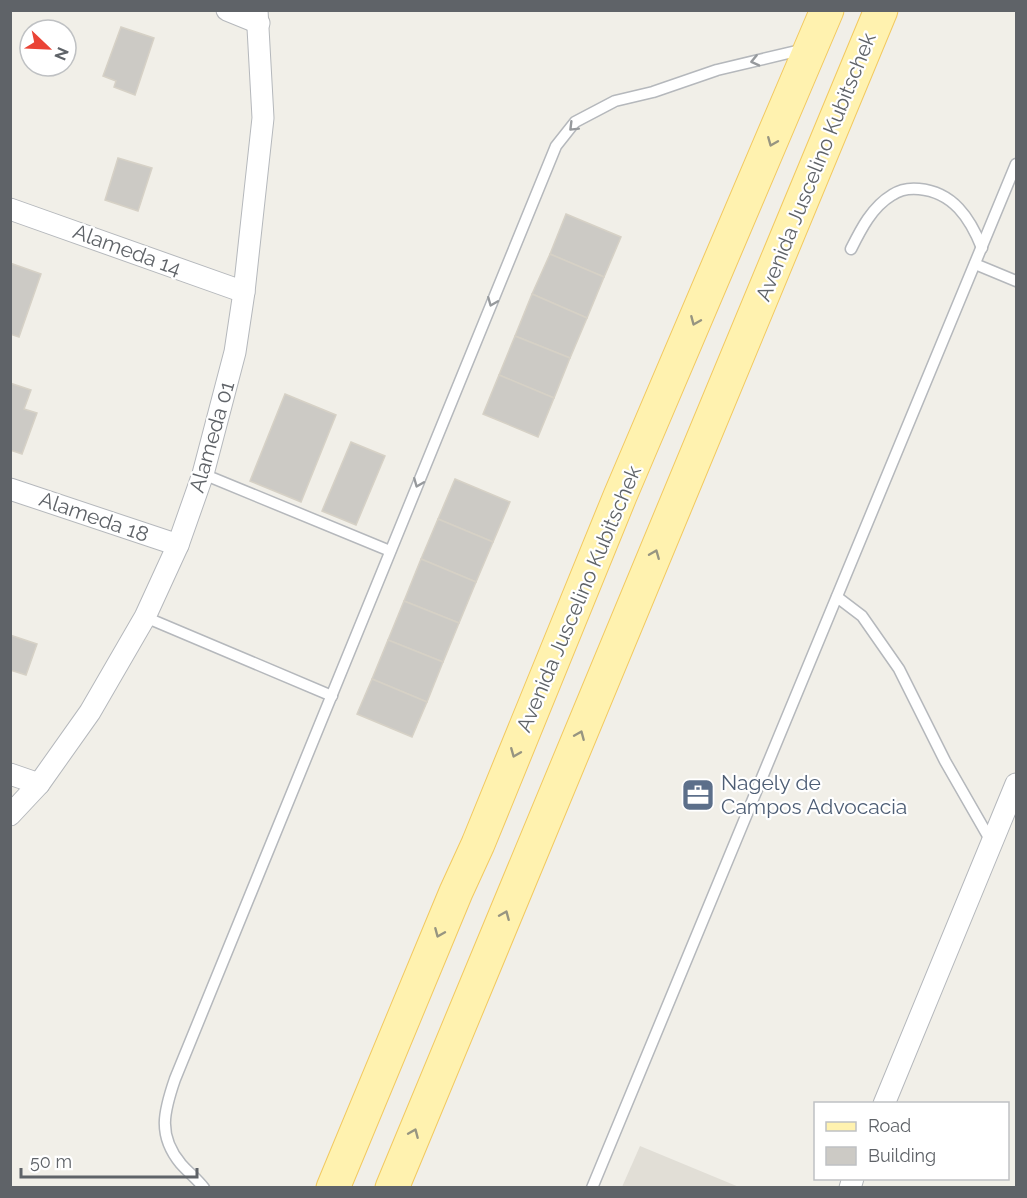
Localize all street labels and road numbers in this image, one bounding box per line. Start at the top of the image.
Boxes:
street label: Avenida Juscelino Kubitschek [750,29,881,305]
street label: Alameda 14 [70,218,185,281]
street label: Alameda 01 [184,378,239,495]
street label: Avenida Juscelino Kubitschek [511,462,646,736]
street label: Alameda 18 [36,486,152,547]

